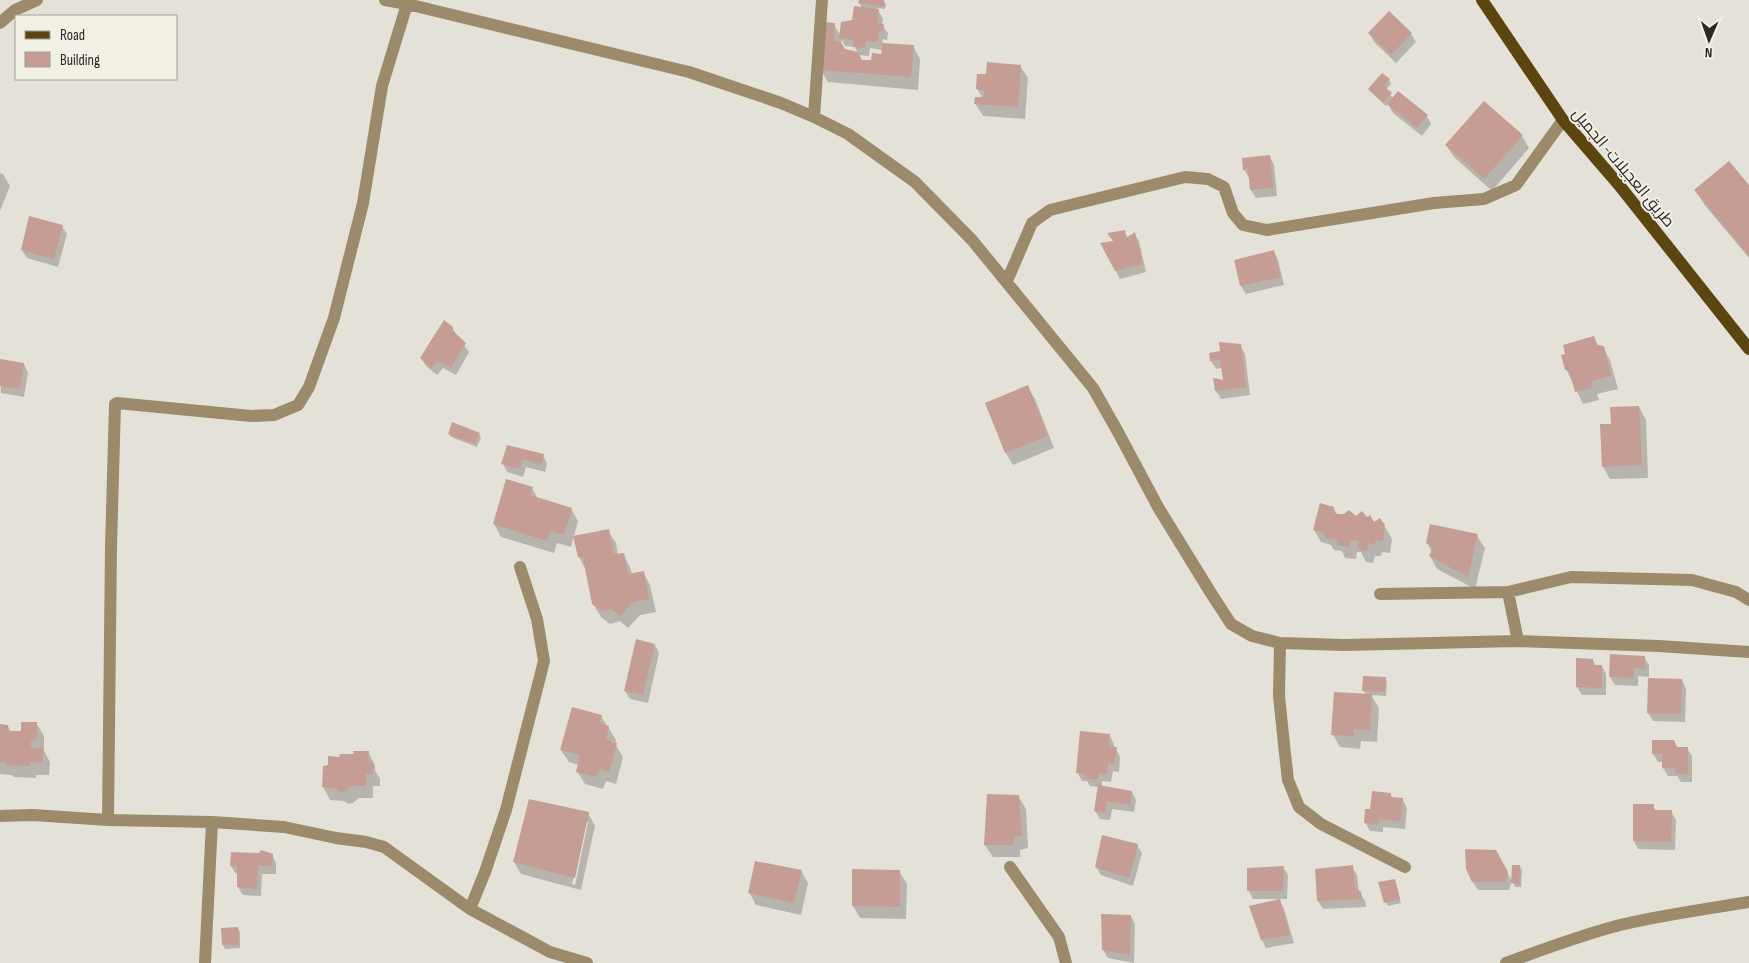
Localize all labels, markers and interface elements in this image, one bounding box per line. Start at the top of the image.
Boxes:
legend [15,15,178,80]
north arrow [1684,15,1734,65]
text: Road [60,26,85,45]
text: N [1705,44,1713,61]
text: Building [60,51,100,70]
street label: طريق العجيلات- الجميل [1568,105,1678,231]

